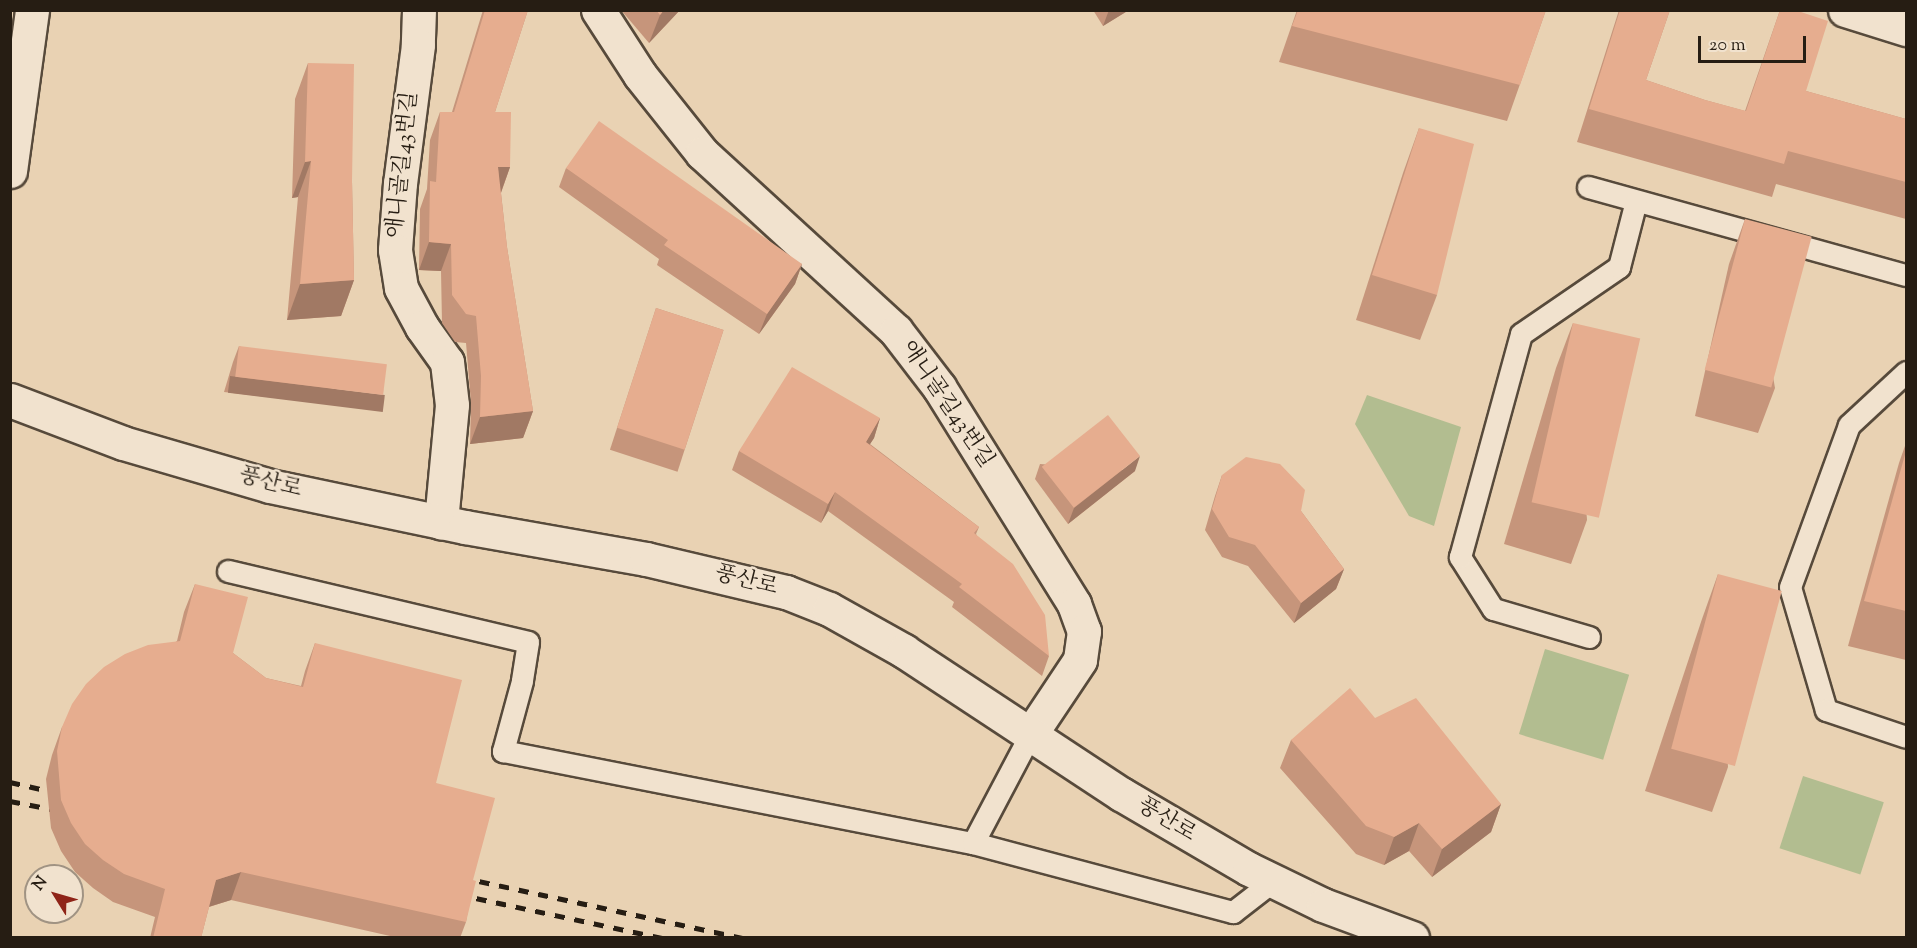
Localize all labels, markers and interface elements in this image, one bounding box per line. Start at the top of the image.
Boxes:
scale bar [1701,24,1809,62]
text: 20 m [1709,33,1746,59]
street label: 애니골길43번길 [383,90,425,240]
street label: 애니골길43번길 [894,336,998,474]
street label: 풍산로 [236,463,304,505]
street label: 풍산로 [712,561,780,603]
street label: 풍산로 [1132,793,1200,849]
north arrow [24,864,84,924]
text: N [28,872,54,896]

